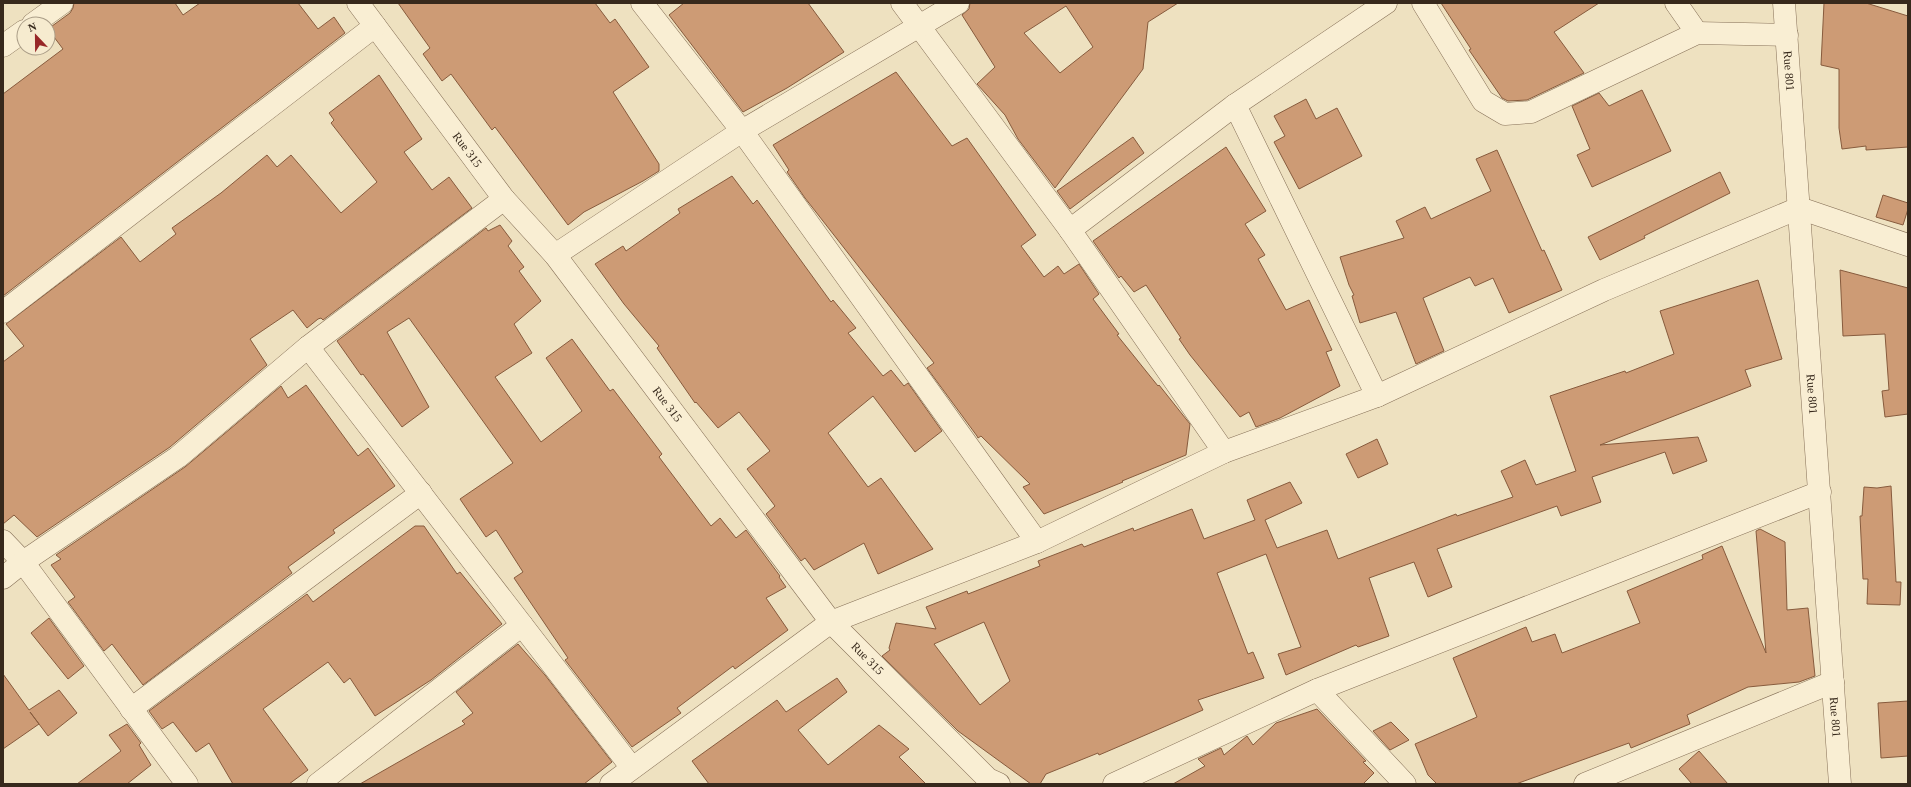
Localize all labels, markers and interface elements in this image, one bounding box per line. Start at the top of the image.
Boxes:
north arrow [16,16,56,56]
text: N [26,20,38,34]
street label: Rue 801 [1780,50,1797,91]
street label: Rue 315 [450,129,485,170]
street label: Rue 801 [1804,373,1820,415]
street label: Rue 315 [650,384,685,425]
street label: Rue 315 [848,639,887,678]
street label: Rue 801 [1827,697,1844,738]

